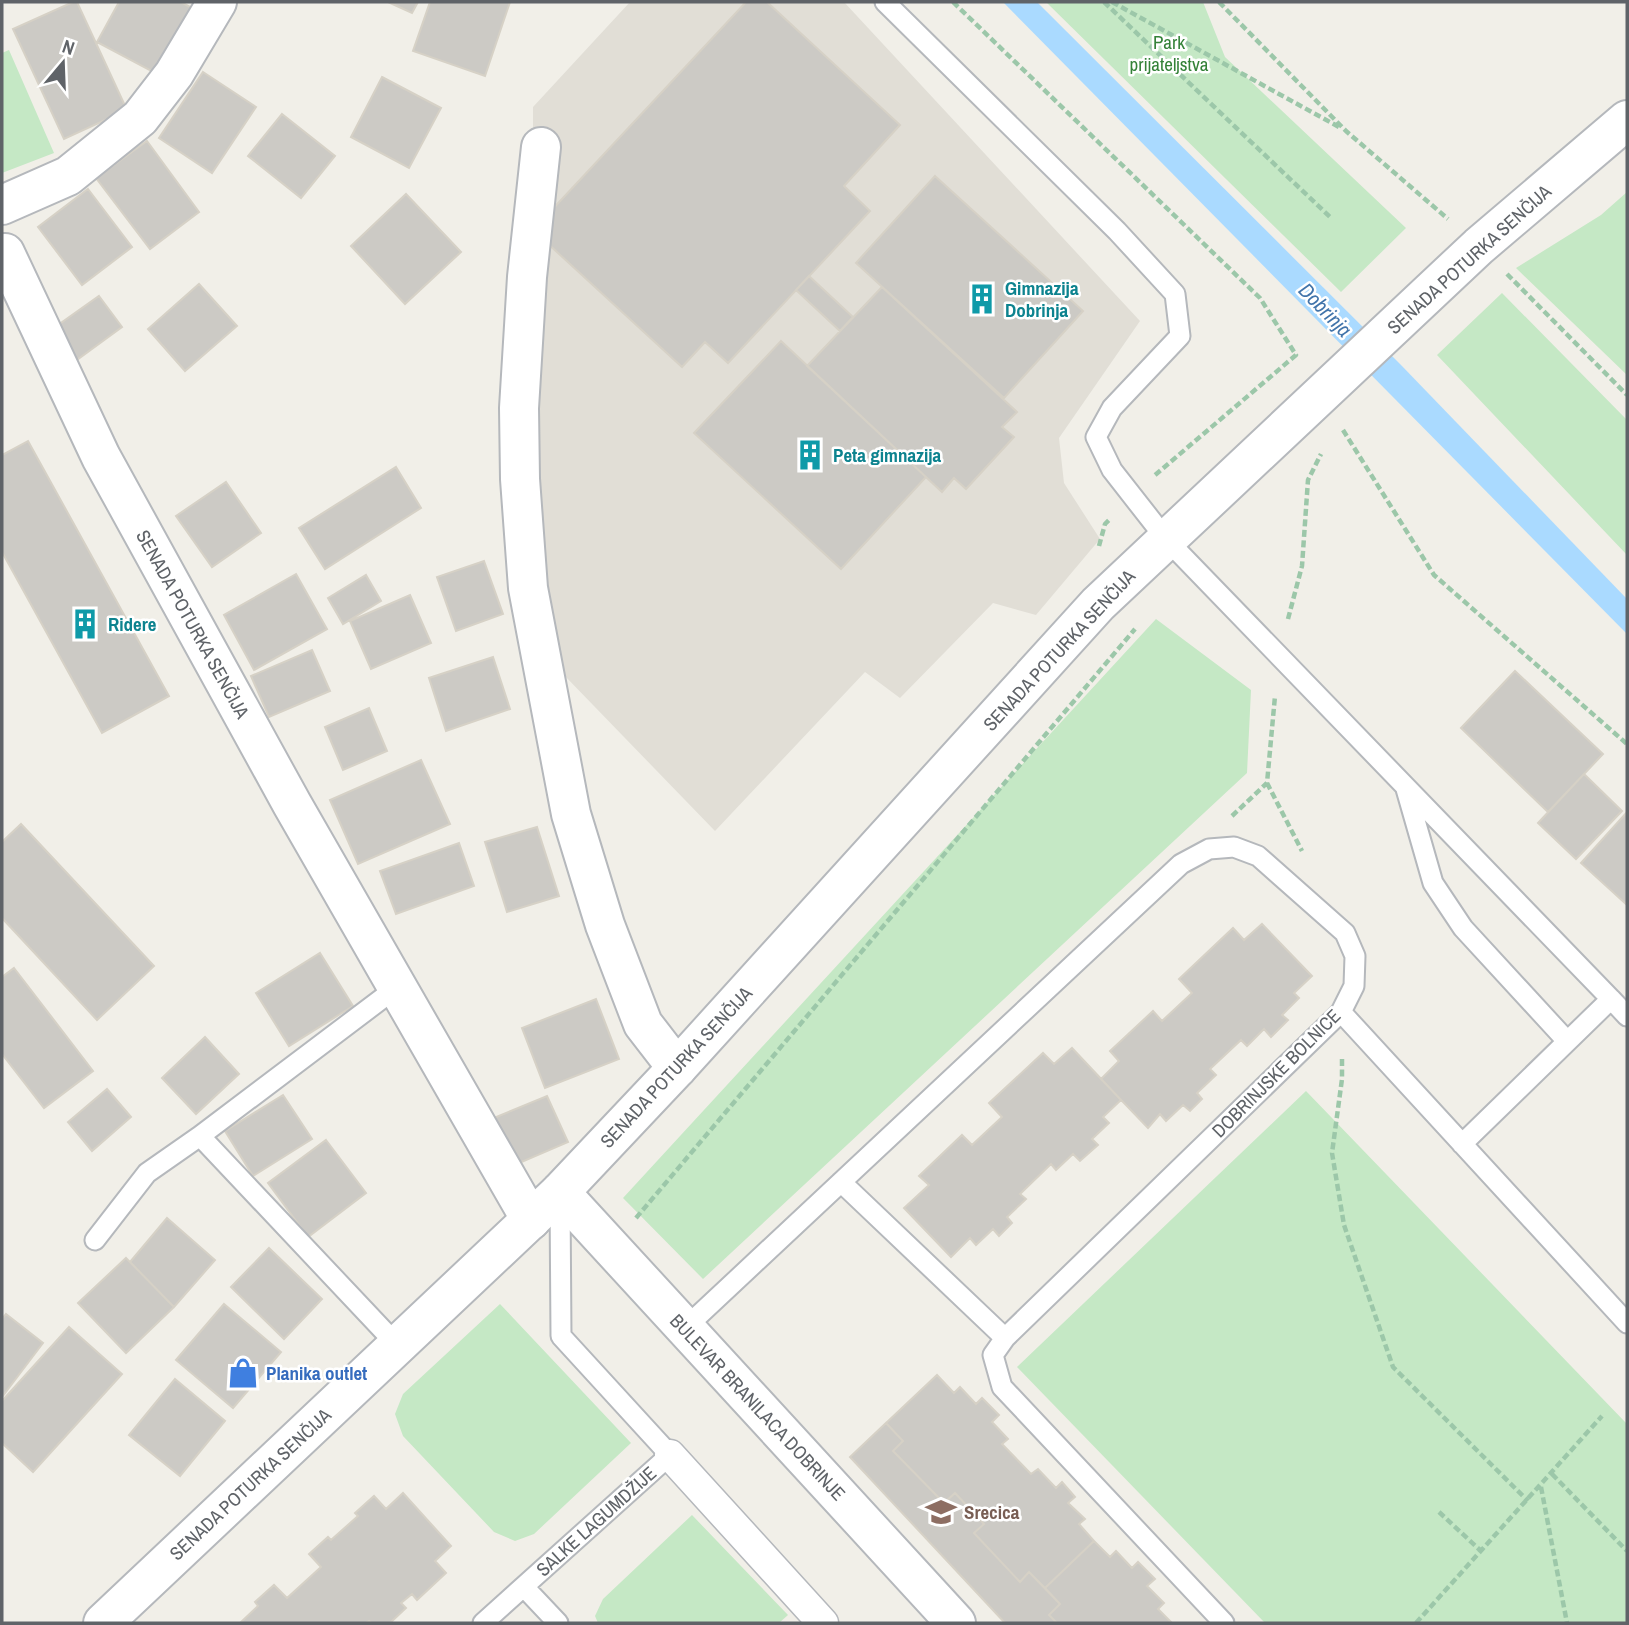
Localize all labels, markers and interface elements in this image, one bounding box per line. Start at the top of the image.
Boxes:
north arrow [28,28,98,98]
park label: Park prijateljstva [1130,29,1209,77]
text: N [59,33,78,61]
street label: SENADA POTURKA SENČIJA [1381,178,1557,340]
place label: Gimnazija Dobrinja [1005,275,1079,323]
water label: Dobrinja [1292,276,1358,343]
building icon: Gimnazija Dobrinja [965,282,999,316]
building icon: Peta gimnazija [793,438,827,472]
place label: Peta gimnazija [833,442,942,468]
street label: SENADA POTURKA SENČIJA [130,525,256,724]
street label: SENADA POTURKA SENČIJA [977,563,1141,736]
building icon: Ridere [68,607,102,641]
place label: Ridere [108,611,157,637]
street label: SENADA POTURKA SENČIJA [594,980,758,1153]
street label: DOBRINJSKE BOLNICE [1206,1003,1346,1143]
street label: BULEVAR BRANILACA DOBRINJE [664,1308,852,1506]
shop icon: Planika outlet [226,1356,260,1390]
place label: Planika outlet [266,1360,367,1386]
street label: SENADA POTURKA SENČIJA [164,1402,337,1566]
street label: SALKE LAGUMDŽIJE [530,1460,662,1582]
school or university icon: Srecica [924,1495,958,1529]
place label: Srecica [964,1499,1020,1525]

